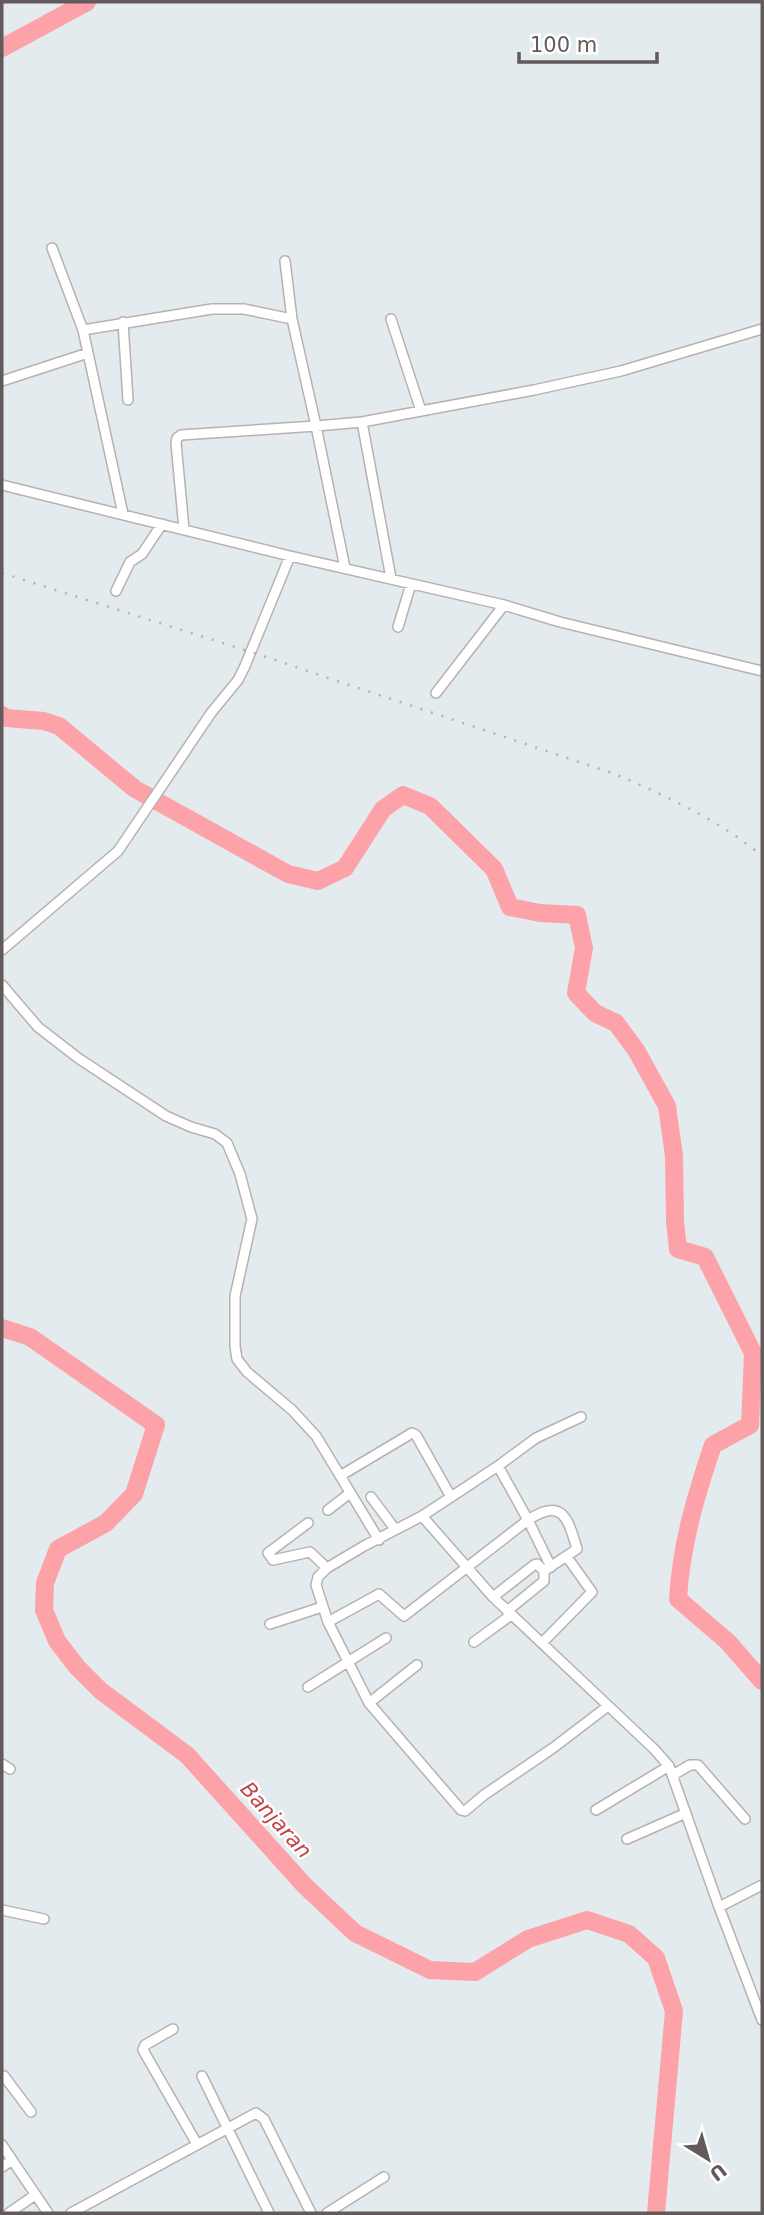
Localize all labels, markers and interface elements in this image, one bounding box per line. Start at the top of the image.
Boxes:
scale bar [519,21,657,65]
text: 100 m [530,33,597,57]
water label: Banjaran [236,1777,316,1863]
north arrow [673,2124,743,2194]
text: U [705,2159,731,2186]

